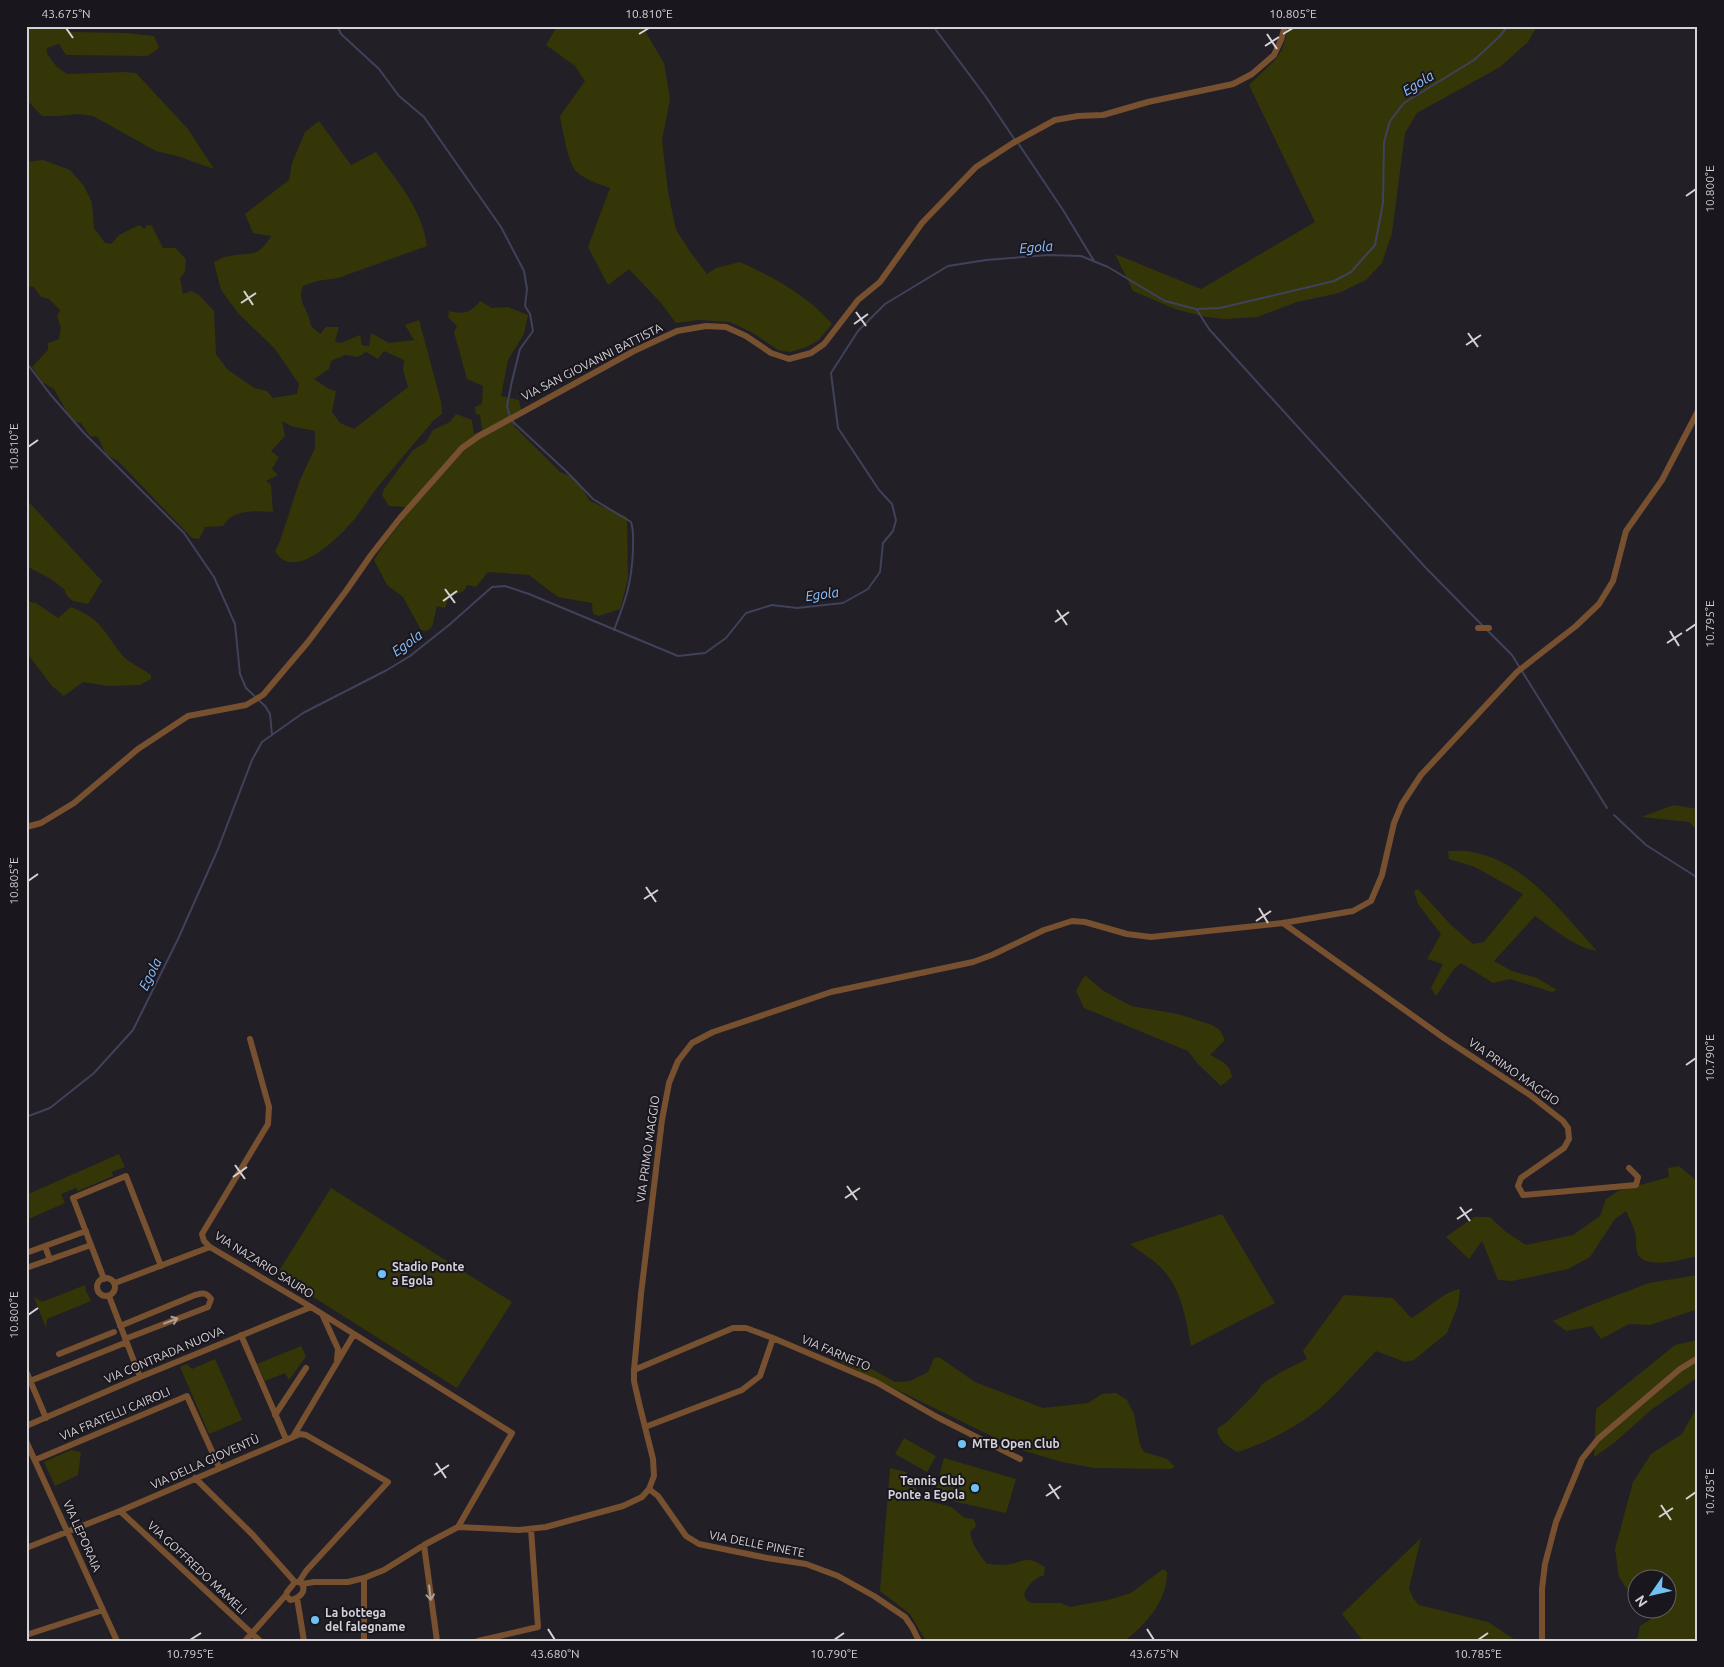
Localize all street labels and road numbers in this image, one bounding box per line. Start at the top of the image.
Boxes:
street label: VIA SAN GIOVANNI BATTISTA [519,320,664,403]
street label: VIA PRIMO MAGGIO [1466,1035,1562,1108]
street label: VIA PRIMO MAGGIO [634,1095,661,1203]
street label: VIA NAZARIO SAURO [212,1229,316,1300]
street label: VIA CONTRADA NUOVA [102,1323,226,1386]
street label: VIA FARNETO [800,1332,873,1373]
street label: VIA FRATELLI CAIROLI [58,1384,172,1443]
street label: VIA DELLA GIOVENTÙ [148,1432,261,1491]
street label: VIA LEPORAIA [61,1498,104,1574]
street label: VIA GOFFREDO MAMELI [145,1518,249,1617]
street label: VIA DELLE PINETE [708,1528,806,1559]

